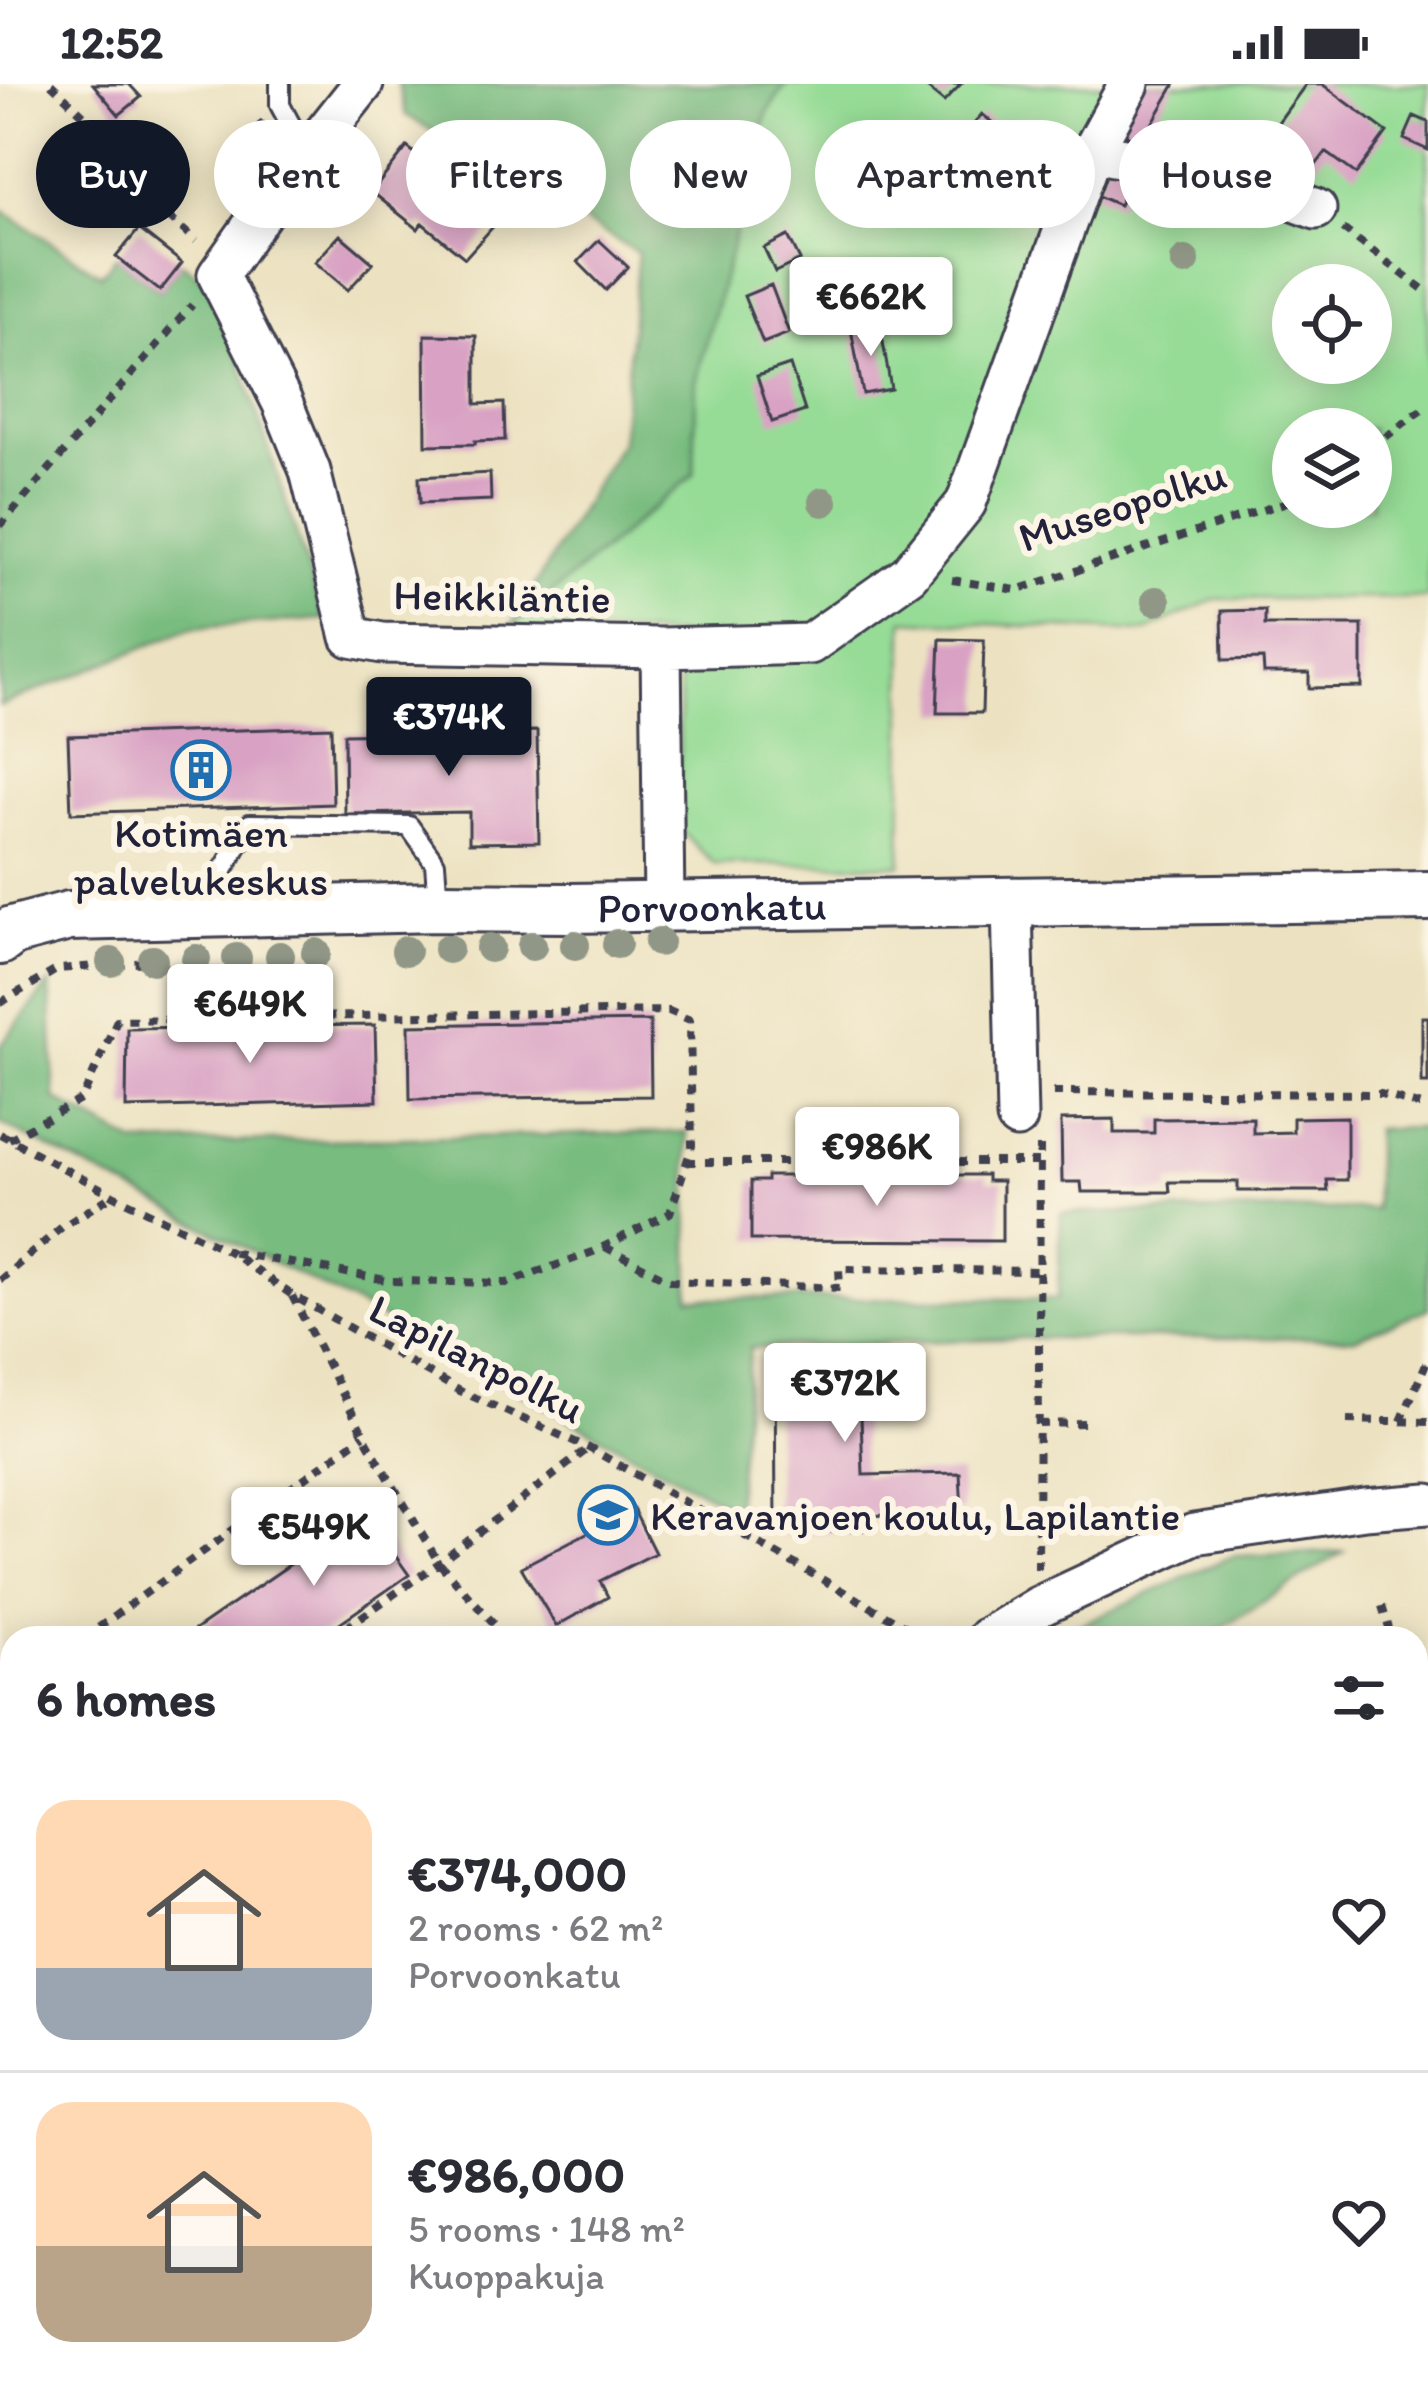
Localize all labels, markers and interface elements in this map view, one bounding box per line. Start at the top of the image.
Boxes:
text: 12:52 [60,15,163,69]
chip: Buy [36,120,190,228]
chip: Rent [214,120,382,228]
chip: Filters [406,120,606,228]
chip: New [630,120,791,228]
chip: Apartment [815,120,1095,228]
chip: House [1119,120,1315,228]
pin: €662K [787,257,955,359]
map controls [1272,264,1392,528]
button: locate [1272,264,1392,384]
text: €662K [817,272,925,319]
button: layers [1272,408,1392,528]
street label: Museopolku [1012,448,1232,563]
street label: Heikkiläntie [393,569,611,624]
pin: €374K [365,677,533,779]
text: €374K [393,692,505,739]
building icon: Kotimäen palvelukeskus [170,739,232,801]
place label: Kotimäen palvelukeskus [74,807,328,906]
street label: Porvoonkatu [597,879,827,934]
pin: €649K [166,964,334,1066]
text: €649K [194,979,306,1026]
pin: €986K [793,1107,961,1209]
text: €986K [822,1122,932,1169]
street label: Lapilanpolku [361,1283,593,1434]
pin: €372K [761,1343,929,1445]
text: €372K [791,1358,899,1405]
school or university icon: Keravanjoen koulu, Lapilantie [577,1484,639,1546]
pin: €549K [230,1487,398,1589]
place label: Keravanjoen koulu, Lapilantie [650,1490,1180,1541]
text: €549K [258,1502,370,1549]
icon: filters [1326,1665,1392,1731]
text: 6 homes [36,1668,216,1729]
text: €374,000 [408,1843,627,1904]
icon: home [132,1848,276,1992]
icon: heart [1326,1887,1392,1953]
text: 2 rooms · 62 m² [408,1904,663,1951]
text: Porvoonkatu [408,1951,621,1998]
text: €986,000 [408,2144,625,2205]
icon: home [132,2150,276,2294]
icon: heart [1326,2189,1392,2255]
text: 5 rooms · 148 m² [408,2205,685,2252]
text: Kuoppakuja [408,2252,604,2299]

